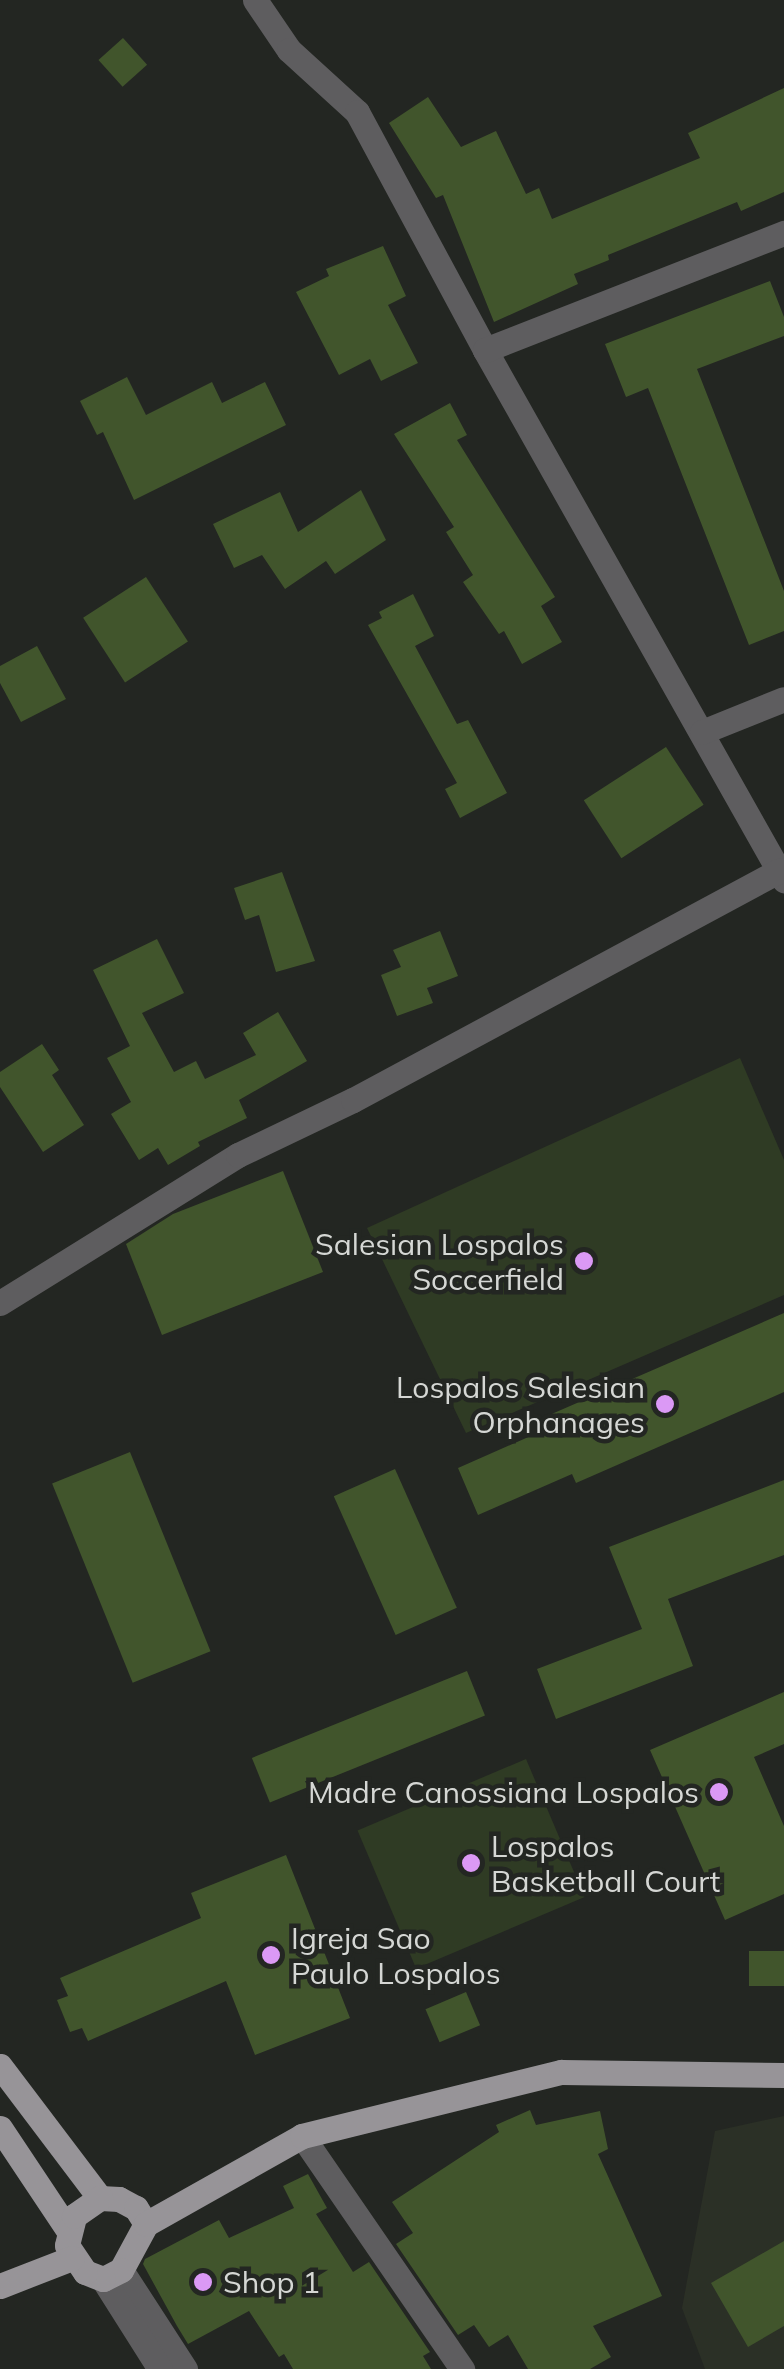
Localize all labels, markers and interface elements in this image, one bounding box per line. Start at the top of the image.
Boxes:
place label: Salesian Lospalos Soccerfield [315,1226,564,1296]
marker: Salesian Lospalos Soccerfield [573,1250,595,1272]
place label: Lospalos Salesian Orphanages [396,1369,645,1440]
marker: Lospalos Salesian Orphanages [654,1393,676,1415]
place label: Madre Canossiana Lospalos [308,1774,699,1810]
marker: Madre Canossiana Lospalos [708,1781,730,1803]
place label: Lospalos Basketball Court [491,1828,720,1898]
marker: Lospalos Basketball Court [460,1852,482,1874]
place label: Igreja Sao Paulo Lospalos [291,1920,501,1990]
marker: Igreja Sao Paulo Lospalos [260,1944,282,1966]
place label: Shop 1 [223,2264,320,2300]
marker: Shop 1 [192,2271,214,2293]

